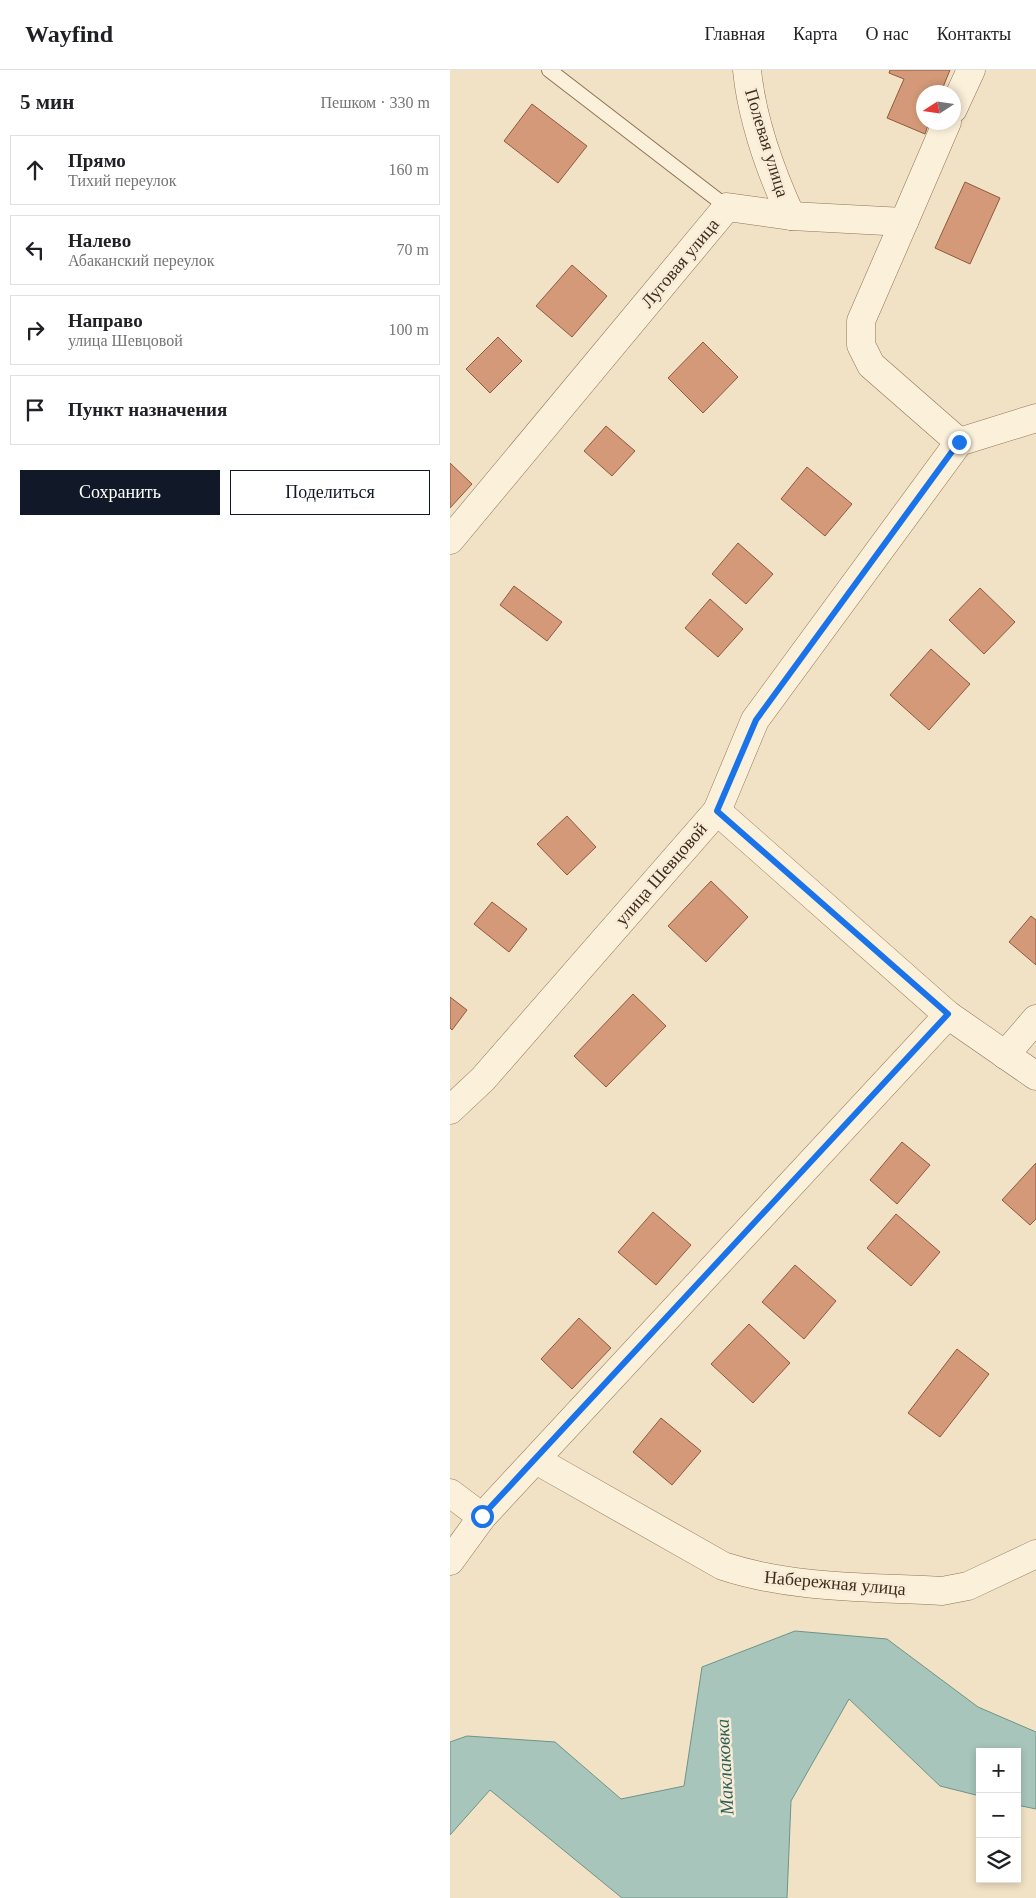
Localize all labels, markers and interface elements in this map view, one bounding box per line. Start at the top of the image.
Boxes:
text: Wayfind [25,21,113,47]
text: Главная [705,24,765,44]
text: Карта [793,24,838,44]
text: О нас [866,24,909,44]
text: Контакты [937,24,1011,44]
north arrow [916,85,961,130]
street label: Полевая улица [741,86,793,200]
text: 5 мин [20,90,74,114]
text: Пешком · 330 m [320,94,430,111]
text: Прямо [68,150,126,171]
icon: ahead [21,156,49,184]
text: 160 m [389,161,429,178]
text: Тихий переулок [68,172,176,189]
street label: Луговая улица [637,214,723,312]
text: Налево [68,230,131,251]
icon: left [21,236,49,264]
text: 70 m [397,241,429,258]
text: Абаканский переулок [68,252,215,269]
text: Направо [68,310,143,331]
icon: right [21,316,49,344]
text: 100 m [389,321,429,338]
text: улица Шевцовой [68,332,183,349]
icon: arrive [21,396,49,424]
text: Пункт назначения [68,399,227,420]
route end [948,431,971,454]
button: Сохранить [20,470,220,515]
button: Поделиться [230,470,430,515]
street label: улица Шевцовой [611,818,711,929]
route start [471,1505,494,1528]
street label: Набережная улица [763,1567,907,1599]
water label: Маклаковка [711,1718,738,1817]
map controls [976,1748,1021,1883]
button: + [976,1748,1021,1793]
button: − [976,1793,1021,1838]
button: layers [976,1838,1021,1883]

